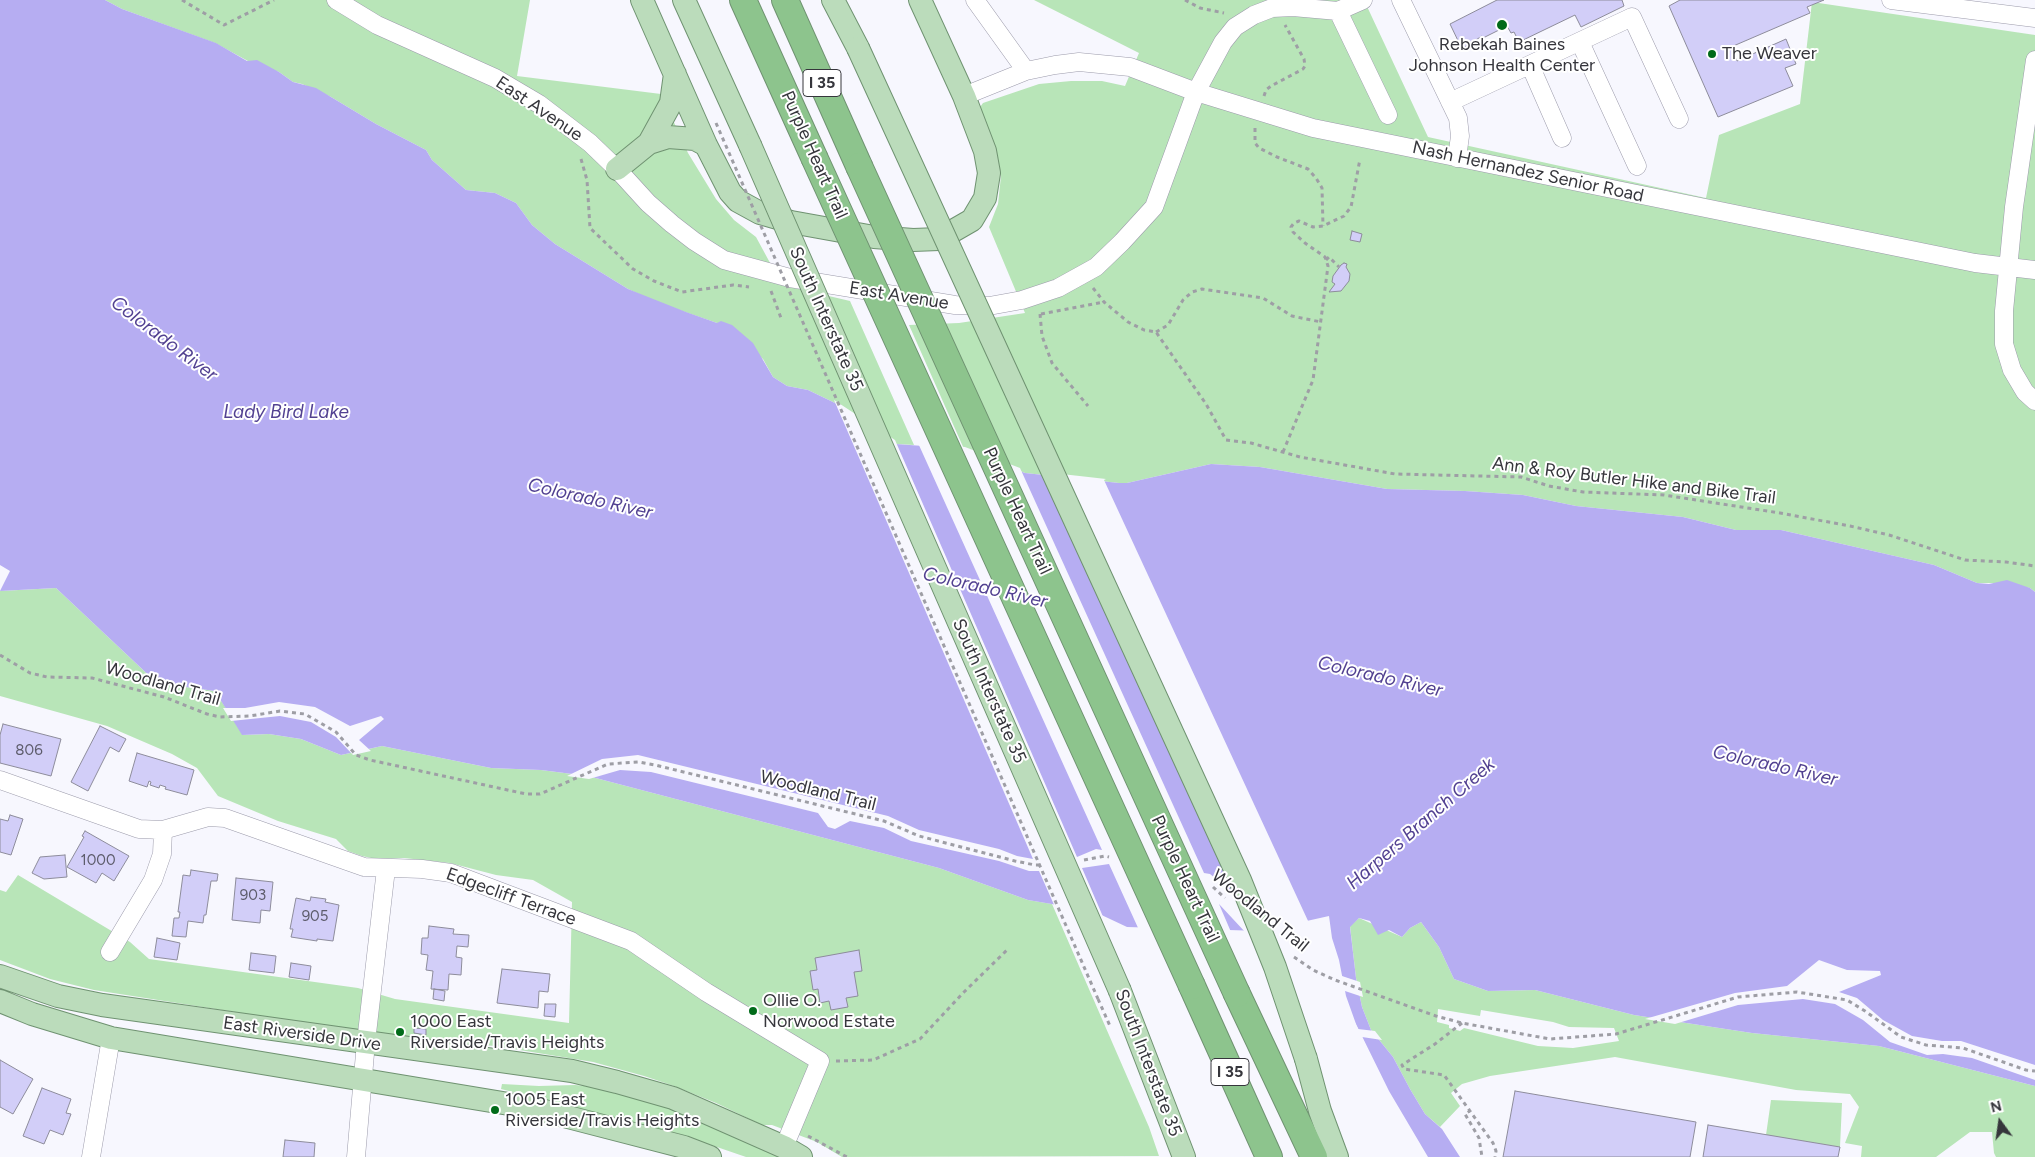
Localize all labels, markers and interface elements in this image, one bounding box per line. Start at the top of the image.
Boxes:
marker: Rebekah Baines Johnson Health Center [1495,18,1509,32]
place label: Rebekah Baines Johnson Health Center [1409,34,1595,76]
place label: The Weaver [1722,43,1817,65]
marker: The Weaver [1706,48,1718,60]
road number: I 35 [803,70,841,96]
street label: East Avenue [491,72,587,146]
street label: Purple Heart Trail [776,88,852,222]
street label: Nash Hernandez Senior Road [1410,137,1646,207]
street label: South Interstate 35 [784,243,868,395]
street label: East Avenue [848,277,950,315]
water label: Colorado River [106,292,222,386]
water label: Lady Bird Lake [223,401,349,423]
street label: Purple Heart Trail [978,444,1056,578]
street label: Ann & Roy Butler Hike and Bike Trail [1491,453,1777,509]
water label: Colorado River [525,474,655,524]
water label: Colorado River [920,563,1050,613]
street label: South Interstate 35 [947,615,1031,767]
water label: Colorado River [1315,652,1445,702]
street label: Woodland Trail [103,657,223,711]
water label: Colorado River [1710,741,1840,791]
house number: 806 [15,742,43,760]
water label: Harpers Branch Creek [1342,753,1500,895]
street label: Woodland Trail [758,766,878,816]
street label: Purple Heart Trail [1146,812,1224,946]
house number: 1000 [80,852,116,870]
street label: Edgecliff Terrace [443,863,579,931]
street label: Woodland Trail [1207,865,1313,957]
house number: 903 [240,887,266,905]
house number: 905 [302,908,328,926]
street label: South Interstate 35 [1110,986,1186,1140]
place label: Ollie O. Norwood Estate [763,990,895,1032]
marker: Ollie O. Norwood Estate [747,1005,759,1017]
place label: 1000 East Riverside/Travis Heights [410,1011,604,1054]
street label: East Riverside Drive [222,1012,382,1056]
marker: 1000 East Riverside/Travis Heights [394,1026,406,1038]
road number: I 35 [1211,1058,1249,1086]
place label: 1005 East Riverside/Travis Heights [505,1089,699,1132]
north arrow [1975,1097,2025,1147]
text: N [1989,1097,2004,1117]
marker: 1005 East Riverside/Travis Heights [489,1104,501,1116]

